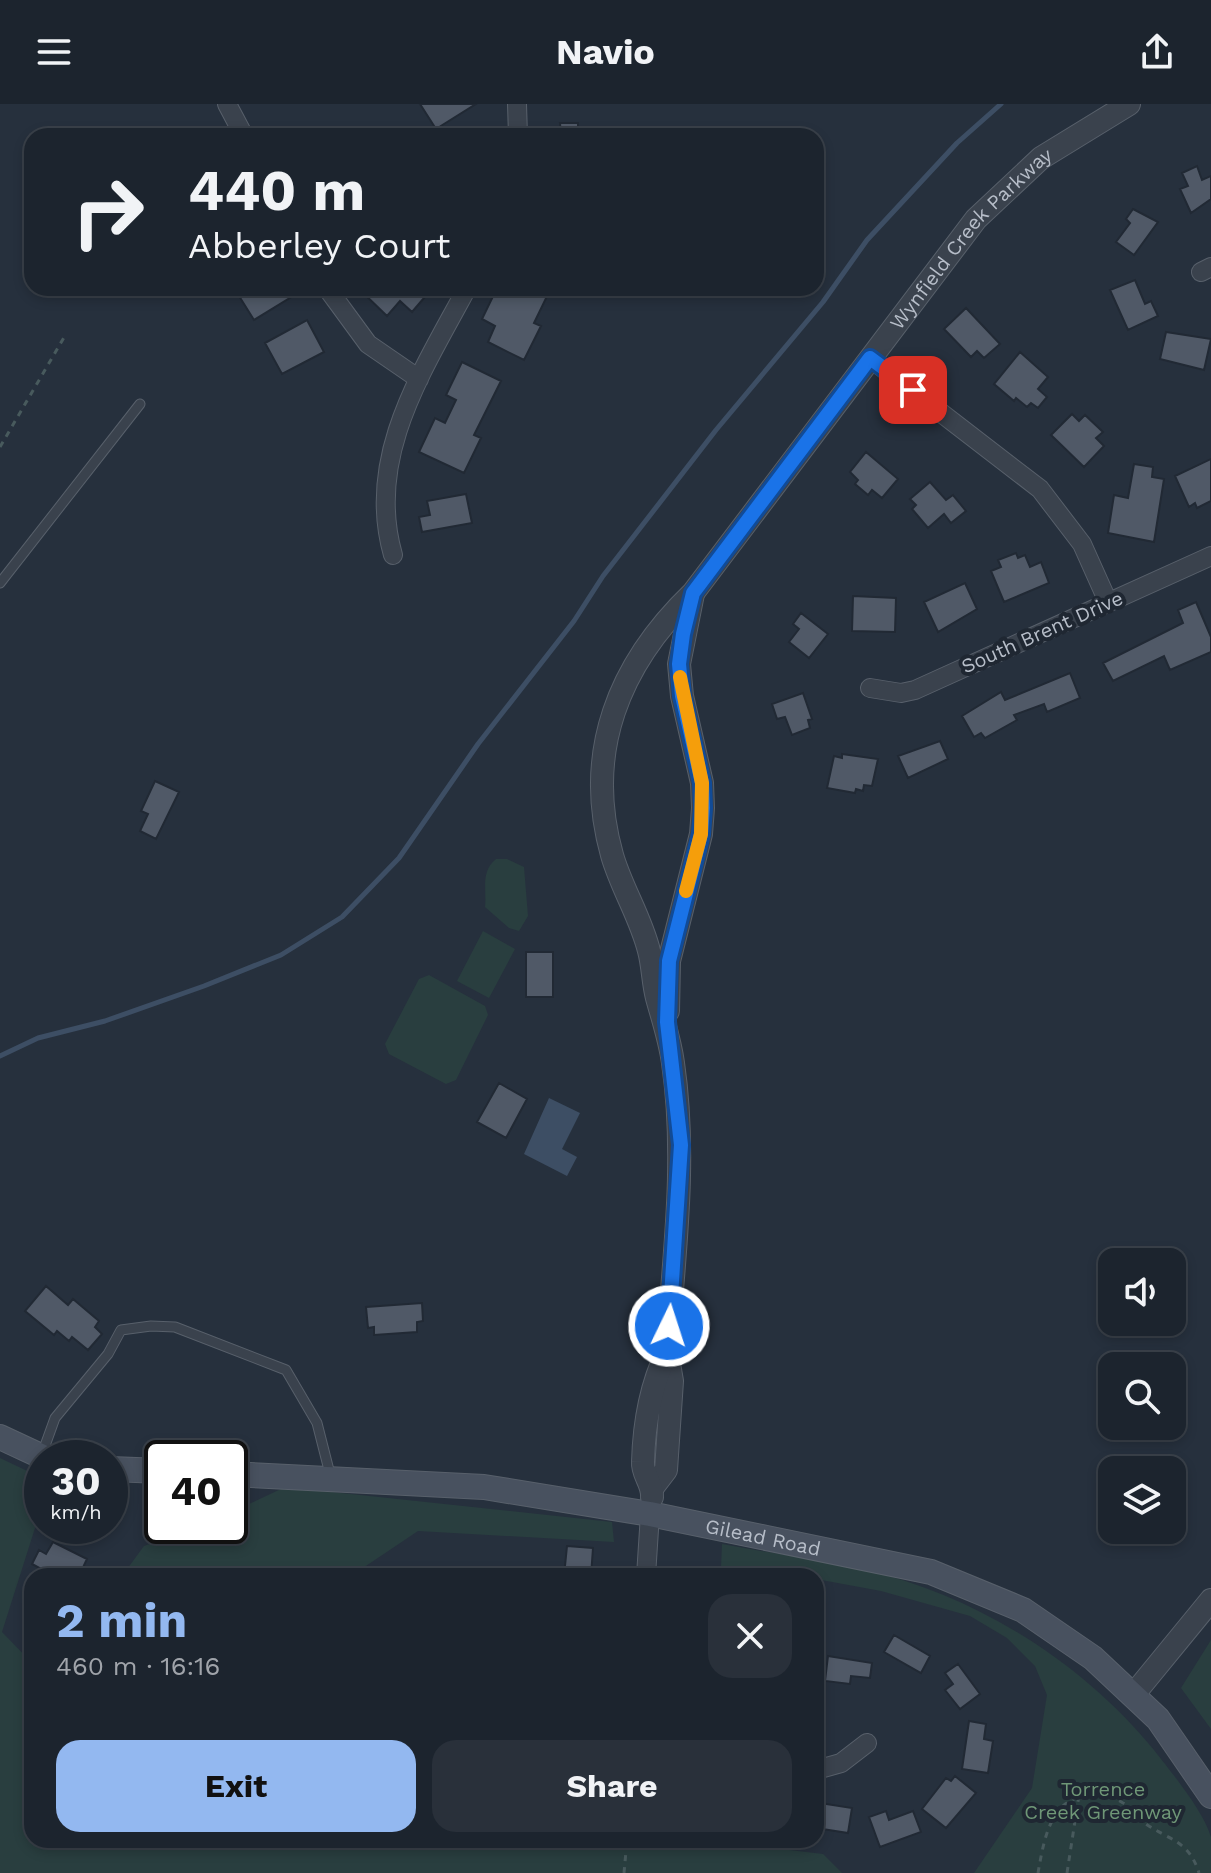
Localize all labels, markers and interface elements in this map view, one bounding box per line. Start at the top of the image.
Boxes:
icon: menu [32,30,76,74]
icon: share [1135,30,1179,74]
text: Navio [556,31,655,73]
street label: Wynfield Creek Parkway [885,142,1057,334]
text: 440 m [188,158,365,224]
icon: right [56,160,160,264]
text: Abberley Court [188,225,450,267]
pin [879,356,947,424]
icon: arrive [891,368,935,412]
street label: South Brent Drive [957,586,1127,678]
map controls [1098,1248,1186,1544]
button: sound [1098,1248,1186,1336]
position arrow [627,1284,711,1368]
button: search [1098,1352,1186,1440]
speed limit sign: 40 [144,1440,248,1544]
button: layers [1098,1456,1186,1544]
text: 30 [51,1458,101,1505]
text: km/h [50,1500,102,1524]
street label: Gilead Road [703,1514,823,1561]
text: 2 min [56,1592,187,1649]
button: close [708,1594,792,1678]
text: 460 m · 16:16 [56,1651,220,1681]
button: Exit [56,1740,416,1832]
button: Share [432,1740,792,1832]
park label: Torrence Creek Greenway [1024,1777,1182,1824]

